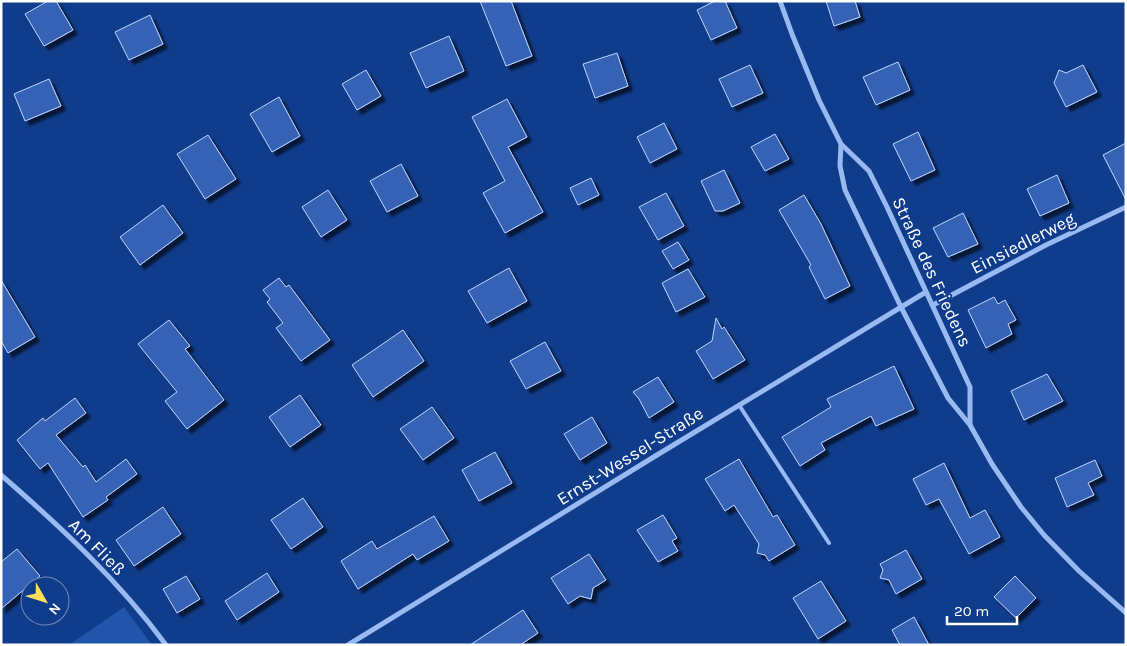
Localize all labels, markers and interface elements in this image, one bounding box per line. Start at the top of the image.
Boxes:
street label: Straße des Friedens [888,193,976,351]
street label: Einsiedlerweg [967,207,1079,279]
street label: Ernst-Wessel-Straße [553,402,707,510]
street label: Am Fließ [64,514,130,580]
north arrow [20,576,70,626]
scale bar [947,594,1017,626]
text: N [45,600,64,618]
text: 20 m [954,602,989,620]

